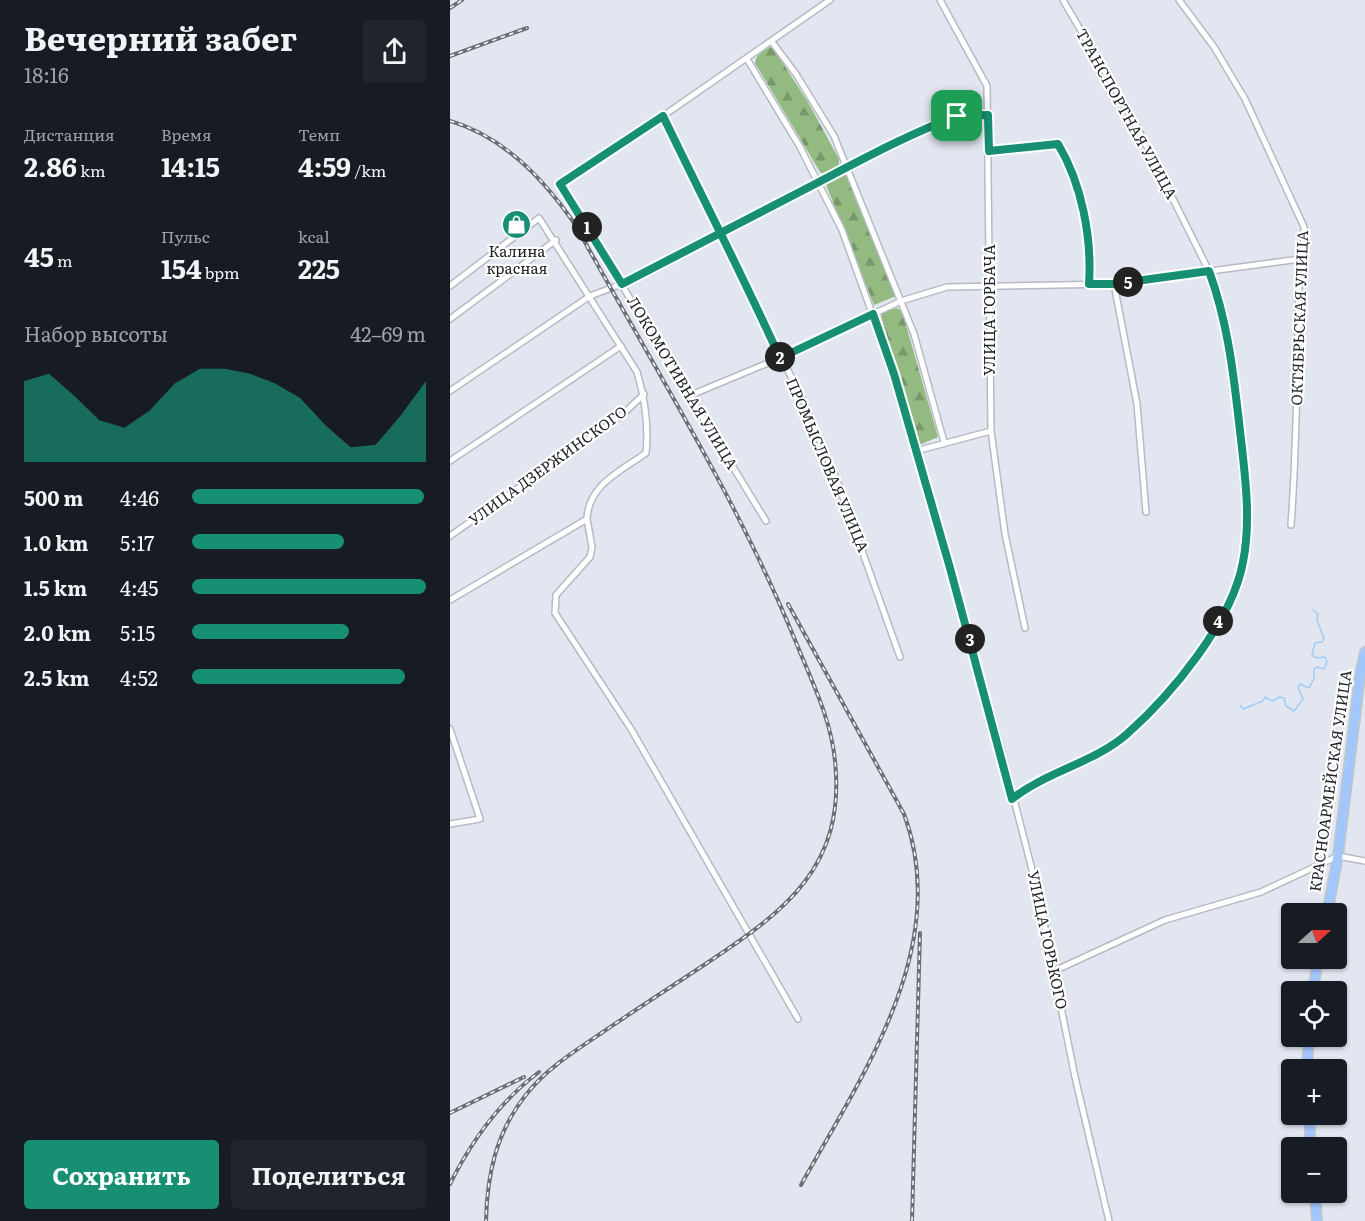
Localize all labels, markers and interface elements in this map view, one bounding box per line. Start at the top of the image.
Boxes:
text: Вечерний забег [24,12,297,61]
button: share [363,20,426,83]
street label: ТРАНСПОРТНАЯ УЛИЦА [1071,24,1184,203]
text: 18:16 [24,59,69,89]
pin [931,90,982,141]
icon: arrive [940,99,973,132]
text: Дистанция [24,122,115,146]
text: Время [161,122,212,146]
text: Темп [298,122,340,146]
text: 2.86 [24,146,77,185]
text: 14:15 [161,146,220,185]
text: 4:59 [298,146,351,185]
text: km [77,158,105,182]
text: /km [351,158,386,182]
shop icon: Калина красная [501,209,533,241]
pin: 1 [572,212,602,242]
text: 1 [584,215,590,239]
text: Пульс [161,224,210,248]
text: kcal [298,224,330,248]
street label: ОКТЯБРЬСКАЯ УЛИЦА [1284,230,1313,406]
text: 45 [24,236,54,275]
place label: Калина красная [486,239,548,279]
street label: УЛИЦА ГОРБАЧА [977,244,1000,376]
text: m [54,248,73,272]
text: 154 [161,248,202,287]
text: 225 [298,248,340,287]
text: bpm [202,260,240,284]
pin: 5 [1113,267,1143,297]
text: 5 [1124,270,1132,294]
street label: ЛОКОМОТИВНАЯ УЛИЦА [622,291,744,473]
text: Набор высоты [24,318,168,348]
text: 42–69 m [350,318,426,348]
pin: 2 [765,342,795,372]
text: 2 [776,345,784,369]
street label: ПРОМЫСЛОВАЯ УЛИЦА [781,374,876,555]
street label: УЛИЦА ДЗЕРЖИНСКОГО [463,399,631,530]
text: 500 m [24,482,83,512]
text: 4:46 [120,482,159,512]
text: 1.0 km [24,527,89,557]
text: 5:17 [120,527,155,557]
text: 1.5 km [24,572,87,602]
text: 4:45 [120,572,158,602]
pin: 4 [1203,606,1233,636]
text: 4 [1213,609,1223,633]
text: 2.0 km [24,617,91,647]
text: 5:15 [120,617,155,647]
pin: 3 [955,624,985,654]
text: 3 [966,627,974,651]
text: 2.5 km [24,662,90,692]
text: 4:52 [120,662,158,692]
street label: КРАСНОАРМЕЙСКАЯ УЛИЦА [1303,668,1356,893]
street label: УЛИЦА ГОРЬКОГО [1023,868,1074,1011]
north arrow [1281,903,1347,969]
map controls [1281,903,1347,1203]
button: locate [1281,981,1347,1047]
button: + [1281,1059,1347,1125]
button: − [1281,1137,1347,1203]
button: Сохранить [24,1140,219,1209]
button: Поделиться [231,1140,426,1209]

